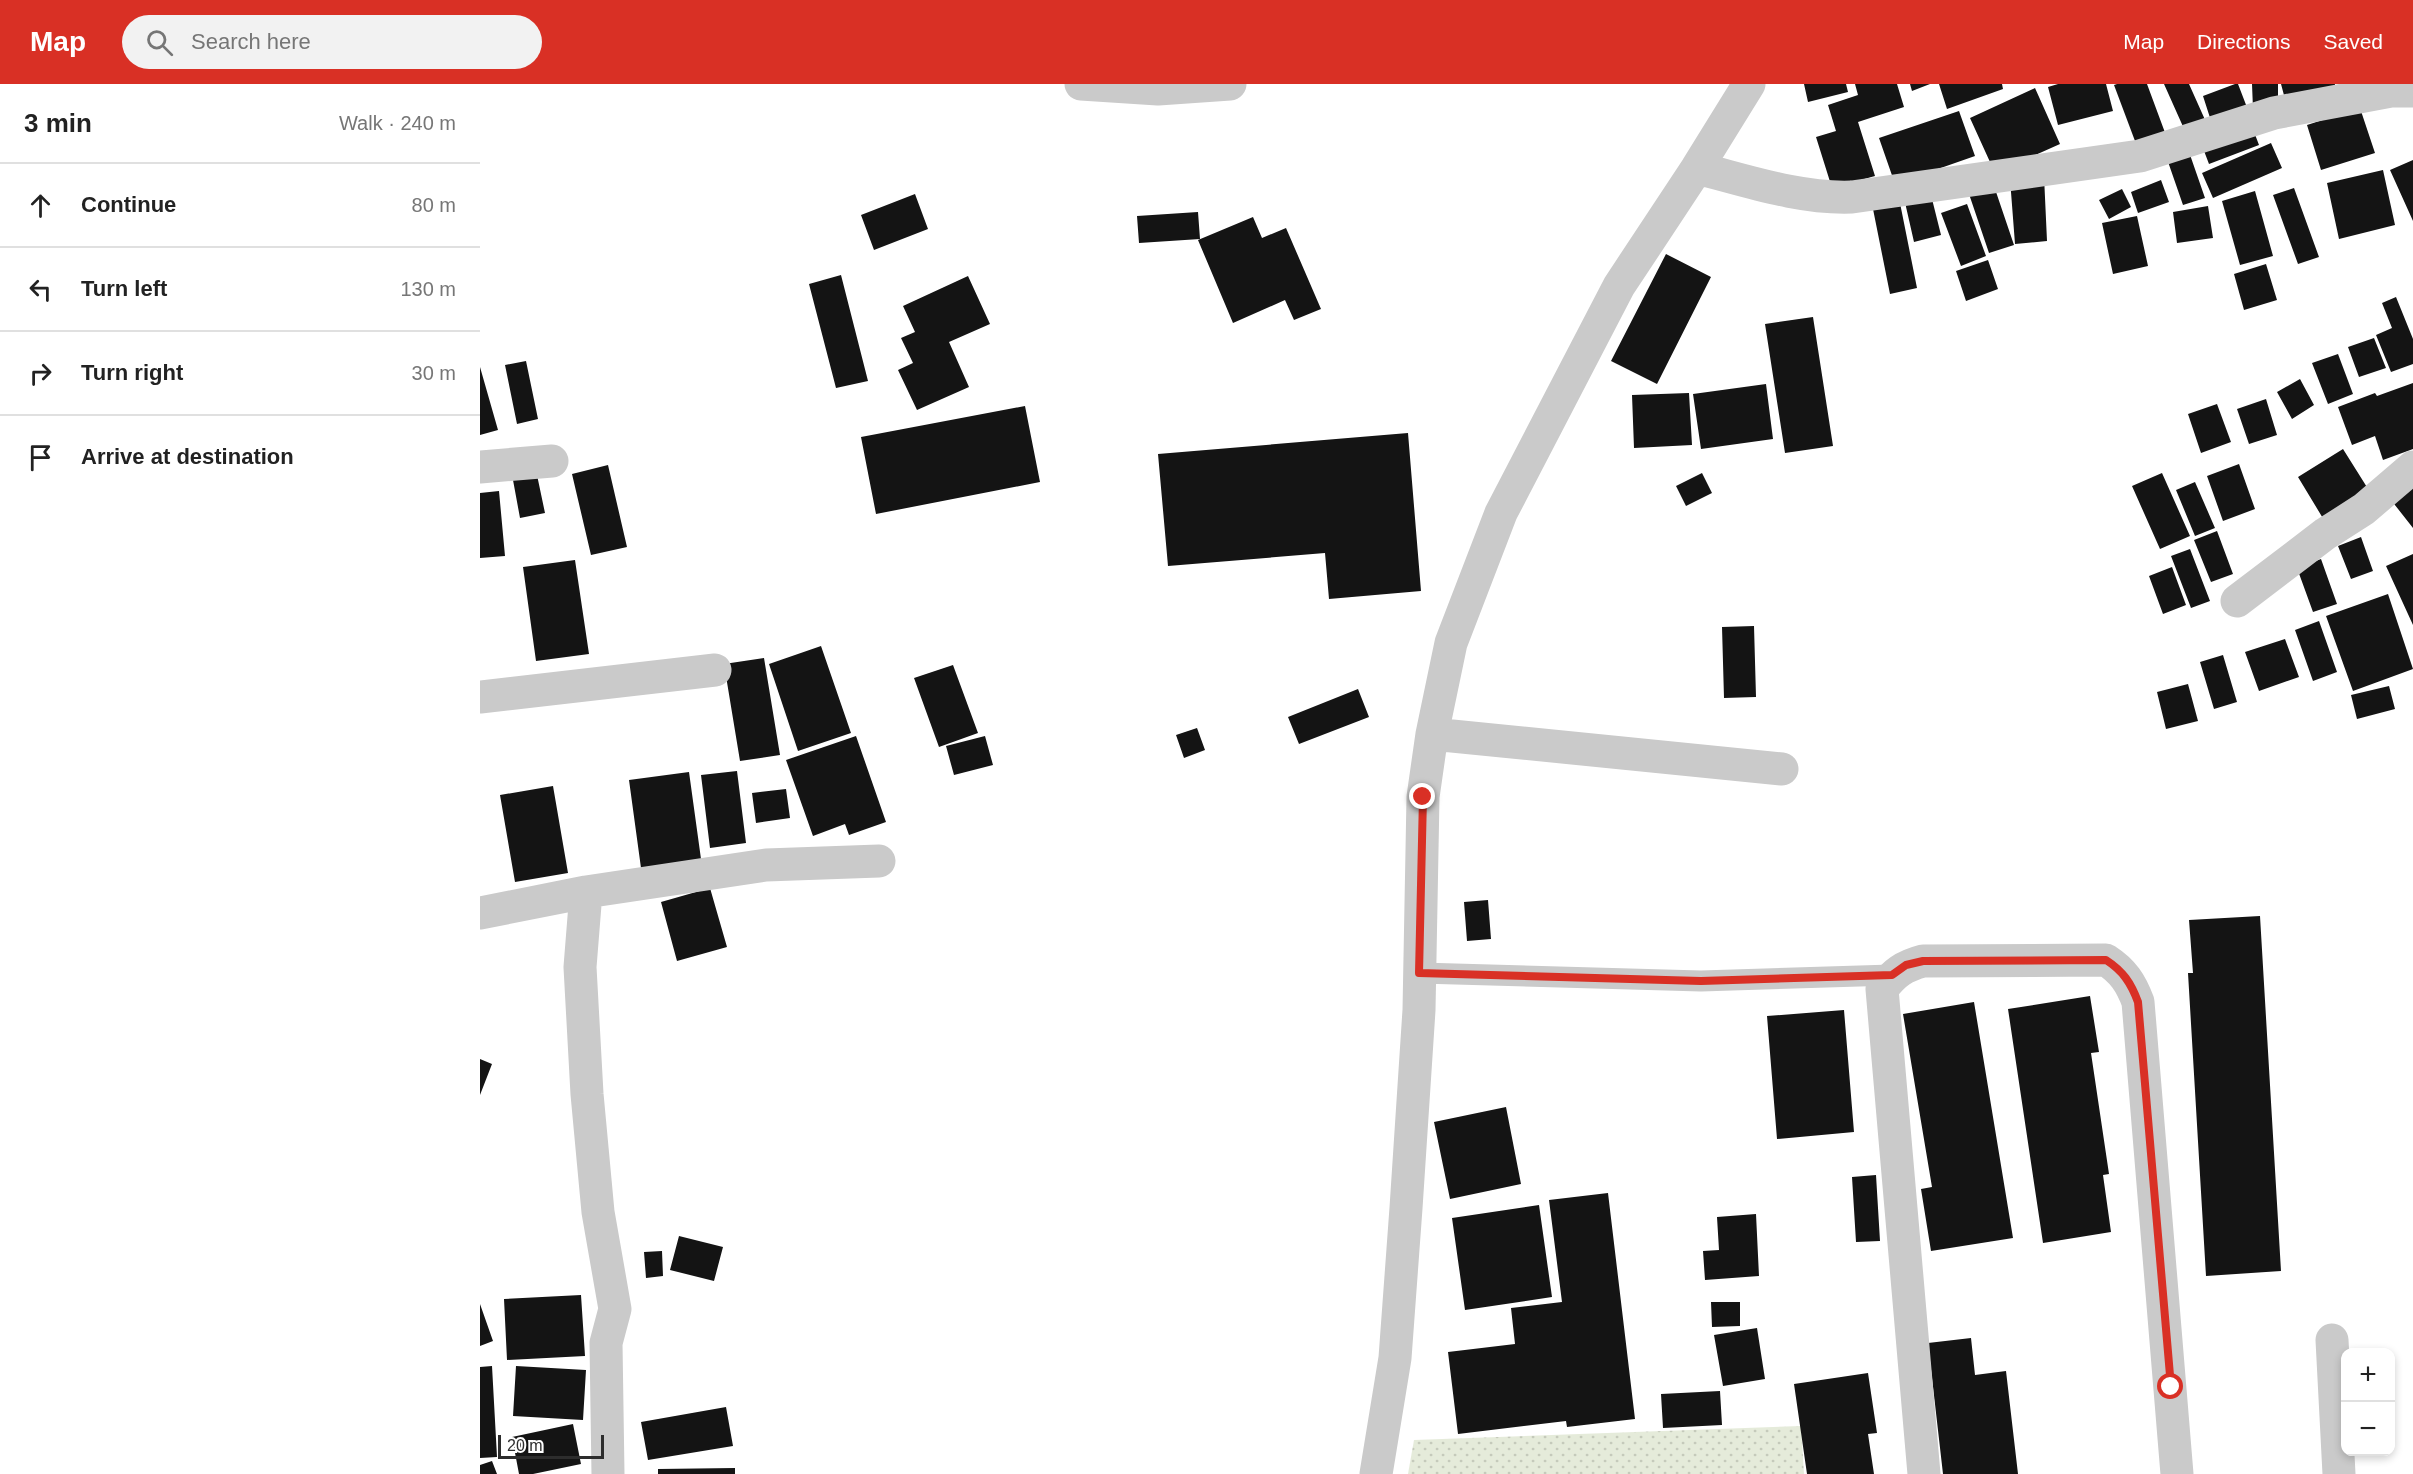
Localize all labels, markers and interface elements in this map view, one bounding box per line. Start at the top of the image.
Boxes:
search box [122,15,542,69]
text: Map [30,26,86,57]
icon: search [143,26,176,59]
text: Search here [191,29,311,54]
text: Map [2123,30,2164,53]
text: Directions [2197,30,2290,53]
text: Saved [2323,30,2383,53]
text: 3 min [24,108,92,138]
text: Walk · 240 m [339,112,456,134]
icon: ahead [24,189,57,222]
text: Continue [81,192,176,217]
text: 80 m [412,194,456,216]
icon: left [24,273,57,306]
text: Turn left [81,276,167,301]
text: 130 m [400,278,456,300]
icon: right [24,357,57,390]
text: Turn right [81,360,183,385]
text: 30 m [412,362,456,384]
icon: arrive [24,441,57,474]
text: Arrive at destination [81,444,294,469]
route end [1409,783,1435,809]
map controls [2341,1348,2395,1456]
button: + [2341,1348,2395,1402]
route start [2157,1373,2183,1399]
button: − [2341,1402,2395,1456]
scale bar [498,1432,604,1460]
text: 20 m [507,1437,543,1454]

